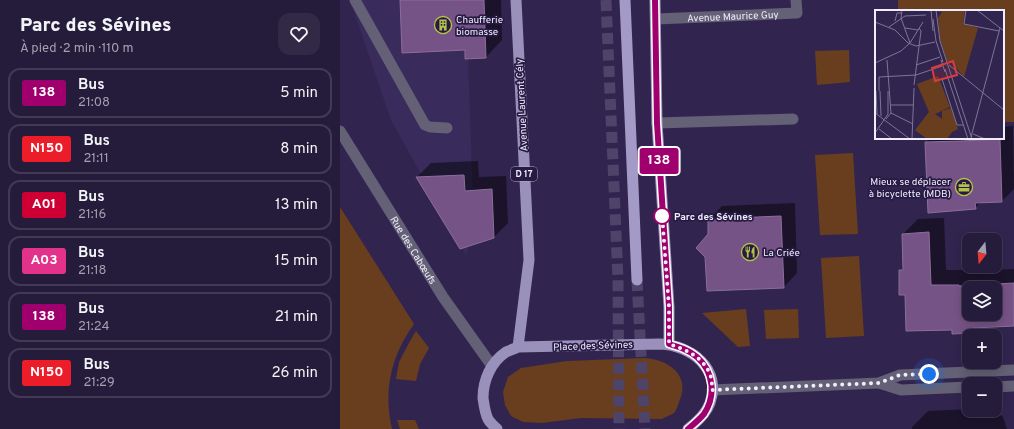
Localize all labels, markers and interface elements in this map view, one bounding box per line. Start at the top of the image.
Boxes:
street label: Avenue Maurice Guy [687,9,779,26]
inset map [875,10,1004,139]
button: heart [278,13,320,55]
text: Parc des Sévines [20,14,172,38]
place label: Chaufferie biomasse [456,14,503,39]
building icon: Chaufferie biomasse [433,15,453,35]
text: À pied · 2 min · 110 m [20,41,134,57]
street label: Avenue Laurent Cély [514,58,531,152]
text: Bus [78,76,105,95]
text: 138 [33,84,55,101]
text: 5 min [280,84,318,103]
text: 21:08 [78,95,110,111]
text: Bus [83,132,110,151]
text: N150 [30,140,63,157]
text: 8 min [280,140,318,159]
line badge: 138 [636,148,682,174]
text: 21:11 [83,151,109,167]
text: 138 [648,152,670,169]
road number: D 17 [511,167,537,181]
place label: Mieux se déplacer à bicyclette (MDB) [869,176,951,201]
office icon: Mieux se déplacer à bicyclette (MDB) [954,177,974,197]
text: Bus [78,188,105,207]
text: A01 [32,196,56,213]
text: 13 min [275,196,318,215]
text: 21:16 [78,207,106,223]
marker: Parc des Sévines [653,207,671,225]
place label: Parc des Sévines [674,211,753,224]
street label: Rue des Cabœufs [387,214,439,287]
north arrow [962,233,1002,273]
map controls [962,233,1002,417]
restaurant icon: La Criée [740,242,760,262]
text: Bus [78,244,105,263]
place label: La Criée [763,247,800,260]
text: A03 [30,252,58,269]
text: 15 min [275,252,318,271]
text: 21:18 [78,263,107,279]
button: layers [962,281,1002,321]
text: Bus [78,300,105,319]
text: 138 [33,308,55,325]
text: 21 min [275,308,318,327]
text: 21:24 [78,319,110,335]
button: + [962,329,1002,369]
street label: Place des Sévines [553,339,633,354]
text: Bus [83,356,110,375]
text: N150 [30,364,63,381]
text: 26 min [271,364,318,383]
your location [919,364,939,384]
text: 21:29 [83,375,115,391]
button: − [962,377,1002,417]

